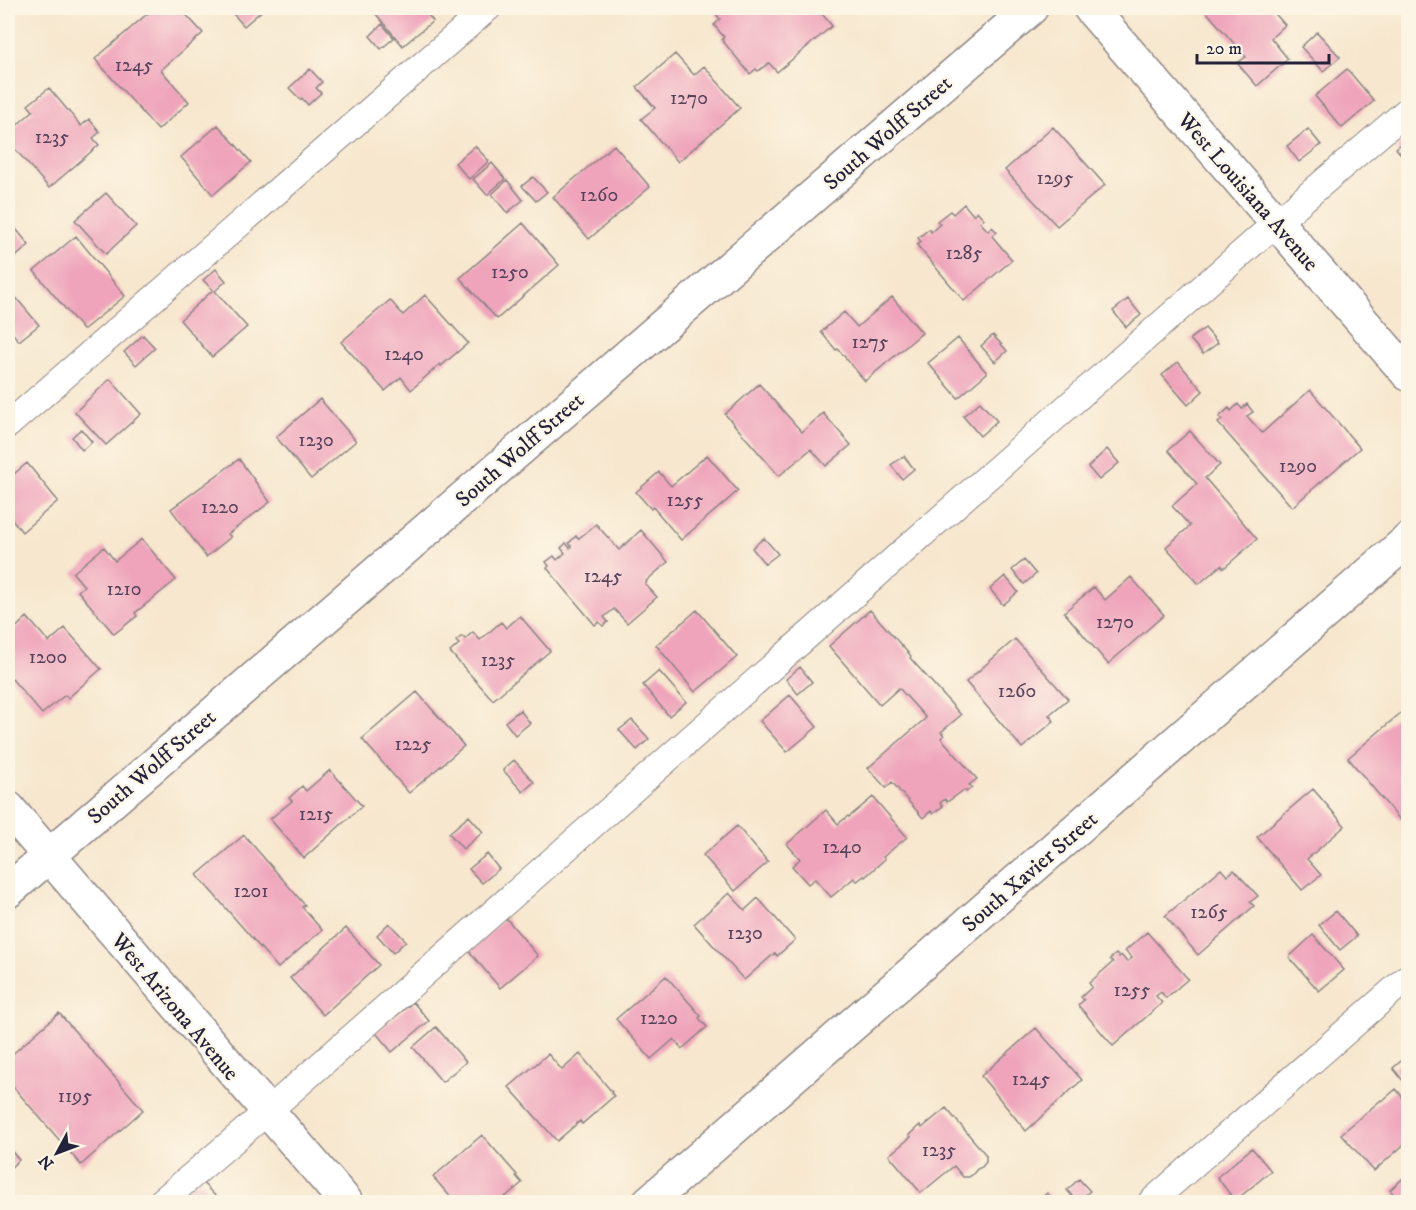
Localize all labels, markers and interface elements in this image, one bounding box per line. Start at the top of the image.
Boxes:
scale bar [1197,27,1329,65]
text: 20 m [1206,38,1242,60]
house number: 1245 [115,53,153,78]
street label: South Wolff Street [818,70,958,196]
house number: 1270 [670,86,708,111]
street label: West Louisiana Avenue [1171,106,1324,277]
house number: 1235 [35,125,69,150]
house number: 1295 [1036,166,1074,191]
house number: 1260 [580,183,618,208]
house number: 1285 [945,241,983,266]
house number: 1250 [491,260,529,285]
house number: 1275 [851,330,889,355]
house number: 1240 [384,342,424,367]
street label: South Wolff Street [450,387,590,513]
house number: 1230 [298,428,334,453]
house number: 1290 [1279,454,1317,479]
house number: 1255 [667,488,704,513]
house number: 1220 [201,495,239,520]
house number: 1245 [584,564,622,589]
house number: 1210 [106,577,142,602]
house number: 1270 [1096,610,1134,635]
house number: 1200 [29,645,67,670]
house number: 1235 [481,648,515,673]
house number: 1260 [998,679,1036,704]
street label: South Wolff Street [82,704,222,830]
house number: 1225 [395,732,431,757]
house number: 1215 [299,802,333,827]
street label: South Xavier Street [957,806,1103,938]
house number: 1240 [822,835,862,860]
house number: 1201 [233,879,269,904]
house number: 1265 [1190,900,1228,925]
house number: 1230 [727,921,763,946]
street label: West Arizona Avenue [105,927,244,1086]
house number: 1255 [1114,978,1151,1003]
house number: 1220 [640,1006,678,1031]
house number: 1245 [1012,1067,1050,1092]
house number: 1195 [58,1084,92,1109]
north arrow [27,1123,87,1183]
house number: 1235 [922,1138,956,1163]
text: N [35,1151,58,1174]

